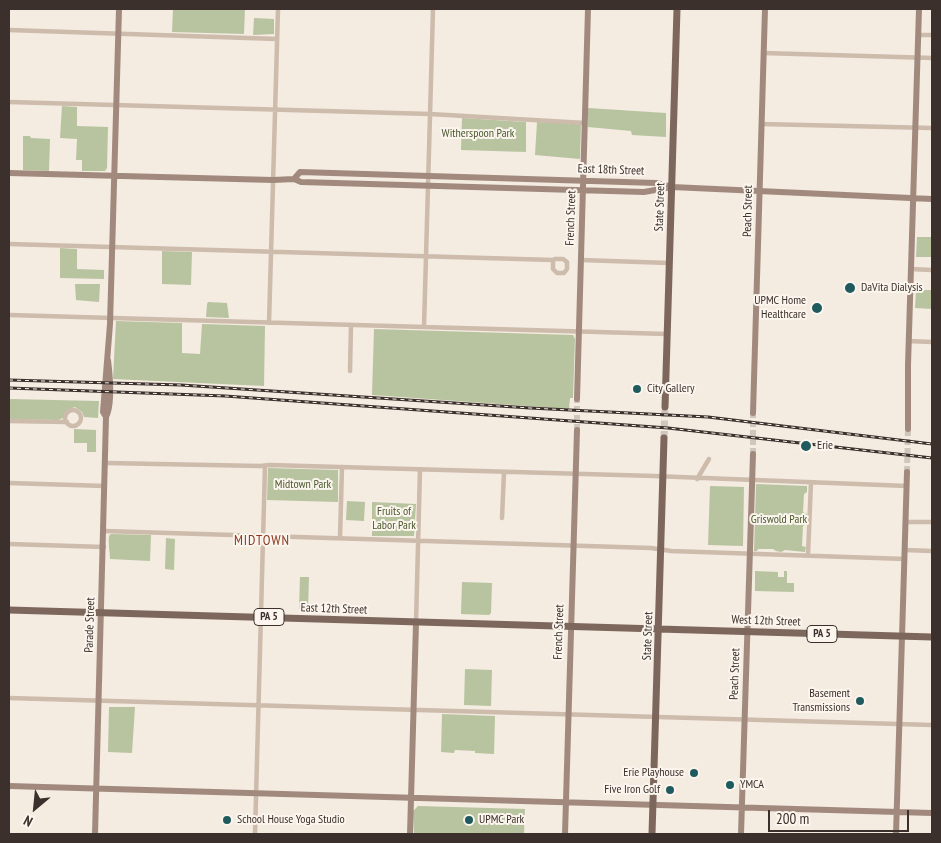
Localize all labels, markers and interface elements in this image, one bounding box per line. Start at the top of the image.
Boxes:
park label: Witherspoon Park [442,127,514,141]
street label: East 18th Street [577,162,645,178]
street label: State Street [652,182,668,232]
street label: Peach Street [740,185,756,237]
street label: French Street [563,190,579,246]
marker: DaVita Dialysis [843,281,857,295]
place label: DaVita Dialysis [861,281,923,295]
place label: UPMC Home Healthcare [754,294,806,322]
marker: UPMC Home Healthcare [810,301,824,315]
place label: City Gallery [647,382,694,396]
marker: City Gallery [631,383,643,395]
marker: Erie [799,439,813,453]
place label: Erie [817,439,833,453]
park label: Midtown Park [275,478,331,492]
park label: Fruits of Labor Park [372,505,416,533]
park label: Griswold Park [751,513,807,527]
district label: MIDTOWN [233,533,291,549]
street label: Parade Street [82,597,98,653]
street label: East 12th Street [300,601,368,617]
street label: French Street [551,604,567,660]
road number: PA 5 [254,608,284,626]
street label: State Street [640,611,656,661]
street label: West 12th Street [731,613,801,629]
road number: PA 5 [807,626,837,642]
street label: Peach Street [727,648,743,700]
place label: Basement Transmissions [793,687,850,715]
marker: Basement Transmissions [854,695,866,707]
place label: Erie Playhouse [623,766,684,780]
marker: Erie Playhouse [688,767,700,779]
place label: YMCA [740,778,764,792]
marker: YMCA [724,779,736,791]
north arrow [10,783,60,833]
place label: Five Iron Golf [604,783,660,797]
marker: Five Iron Golf [664,784,676,796]
scale bar [771,800,912,832]
text: 200 m [776,809,809,828]
text: N [20,812,36,831]
place label: School House Yoga Studio [237,813,345,827]
place label: UPMC Park [479,813,524,827]
marker: School House Yoga Studio [221,814,233,826]
marker: UPMC Park [463,814,475,826]

